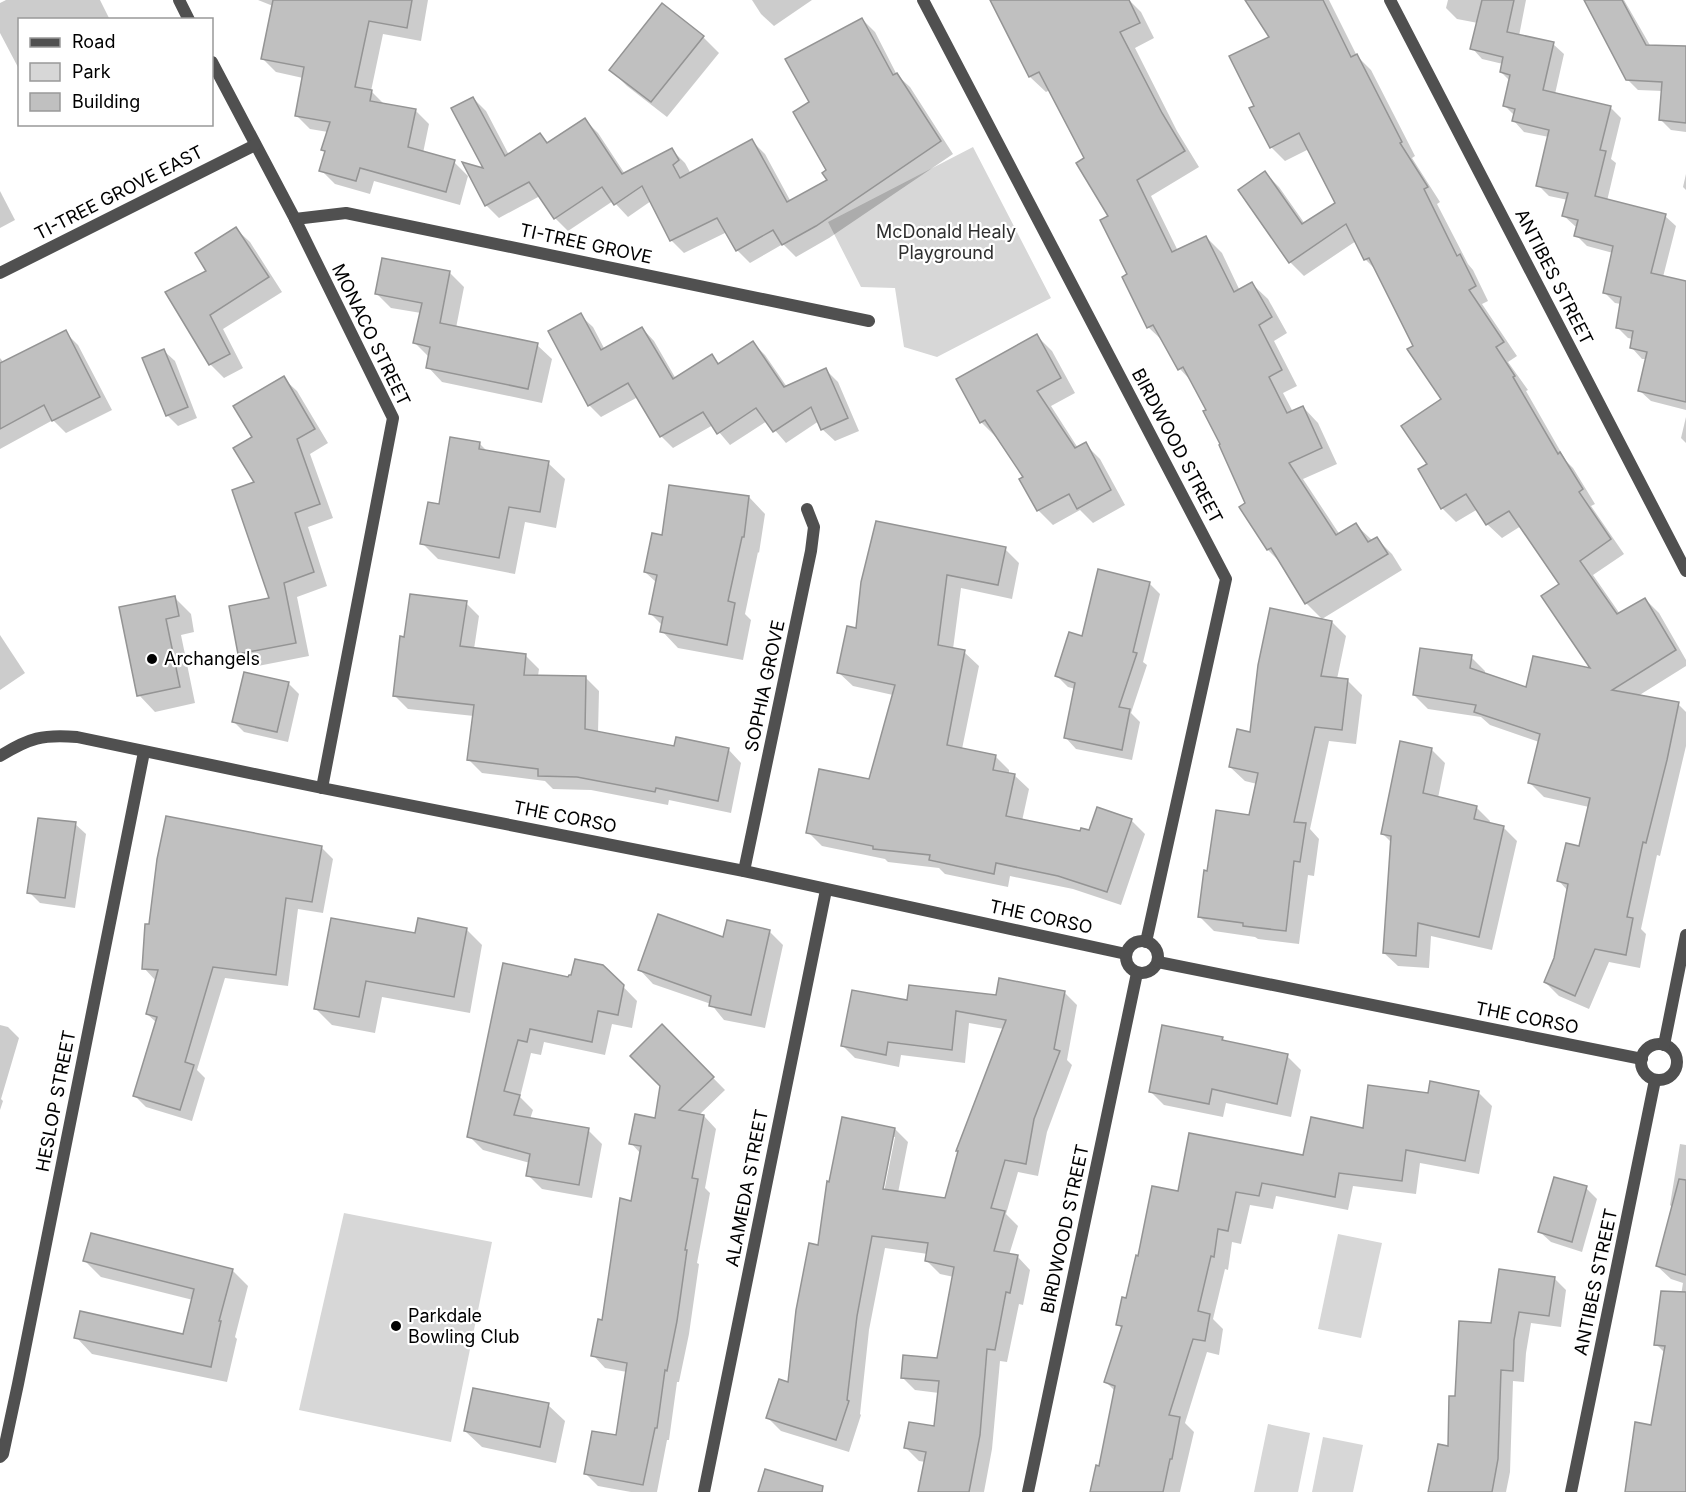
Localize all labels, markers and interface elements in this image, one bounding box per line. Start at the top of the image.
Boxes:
legend [18,18,213,126]
text: Road [72,31,115,52]
text: Park [72,61,111,82]
text: Building [72,91,140,112]
street label: TI-TREE GROVE EAST [31,141,206,244]
street label: ANTIBES STREET [1511,205,1598,348]
street label: TI-TREE GROVE [518,219,654,268]
park label: McDonald Healy Playground [876,221,1016,263]
street label: MONACO STREET [328,260,415,409]
street label: BIRDWOOD STREET [1128,365,1227,527]
street label: SOPHIA GROVE [740,618,789,754]
place label: Archangels [164,648,260,669]
marker: Archangels [145,652,159,666]
street label: THE CORSO [512,796,618,837]
street label: THE CORSO [988,895,1094,938]
street label: THE CORSO [1474,997,1580,1038]
street label: HESLOP STREET [31,1028,80,1173]
street label: ALAMEDA STREET [721,1107,772,1268]
street label: BIRDWOOD STREET [1036,1142,1093,1315]
street label: ANTIBES STREET [1570,1207,1621,1357]
place label: Parkdale Bowling Club [408,1305,520,1347]
marker: Parkdale Bowling Club [389,1319,403,1333]

